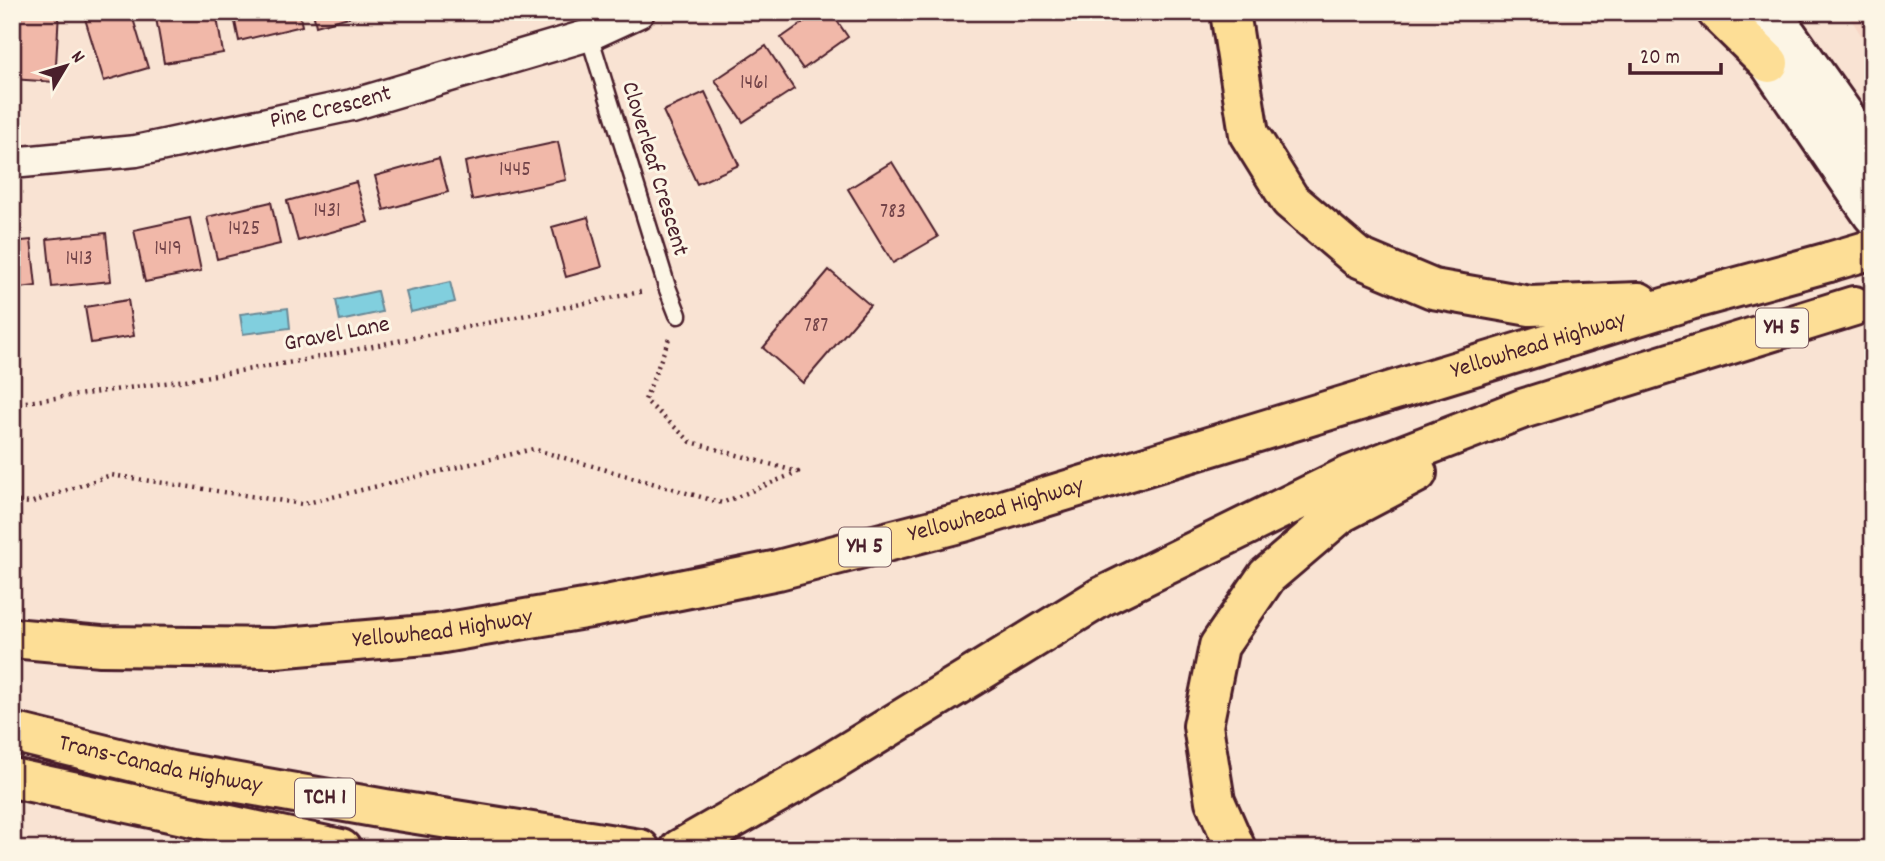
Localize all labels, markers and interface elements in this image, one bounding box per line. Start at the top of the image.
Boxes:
north arrow [32,32,102,102]
scale bar [1630,32,1720,76]
text: 20 m [1640,44,1680,74]
text: N [63,46,90,70]
house number: 1461 [740,69,768,99]
street label: Pine Crescent [267,77,396,139]
street label: Cloverleaf Crescent [611,78,697,261]
house number: 1445 [499,156,531,186]
house number: 1431 [313,197,341,227]
house number: 783 [880,198,906,228]
house number: 1425 [228,215,260,245]
house number: 1419 [154,235,182,265]
house number: 1413 [65,245,93,275]
street label: Yellowhead Highway [1447,303,1632,389]
street label: Gravel Lane [281,308,393,362]
road number: YH 5 [1756,308,1808,348]
house number: 787 [804,312,828,342]
street label: Yellowhead Highway [905,469,1089,552]
road number: YH 5 [839,527,891,566]
street label: Yellowhead Highway [351,601,536,658]
street label: Trans-Canada Highway [55,727,266,804]
road number: TCH 1 [295,778,355,818]

